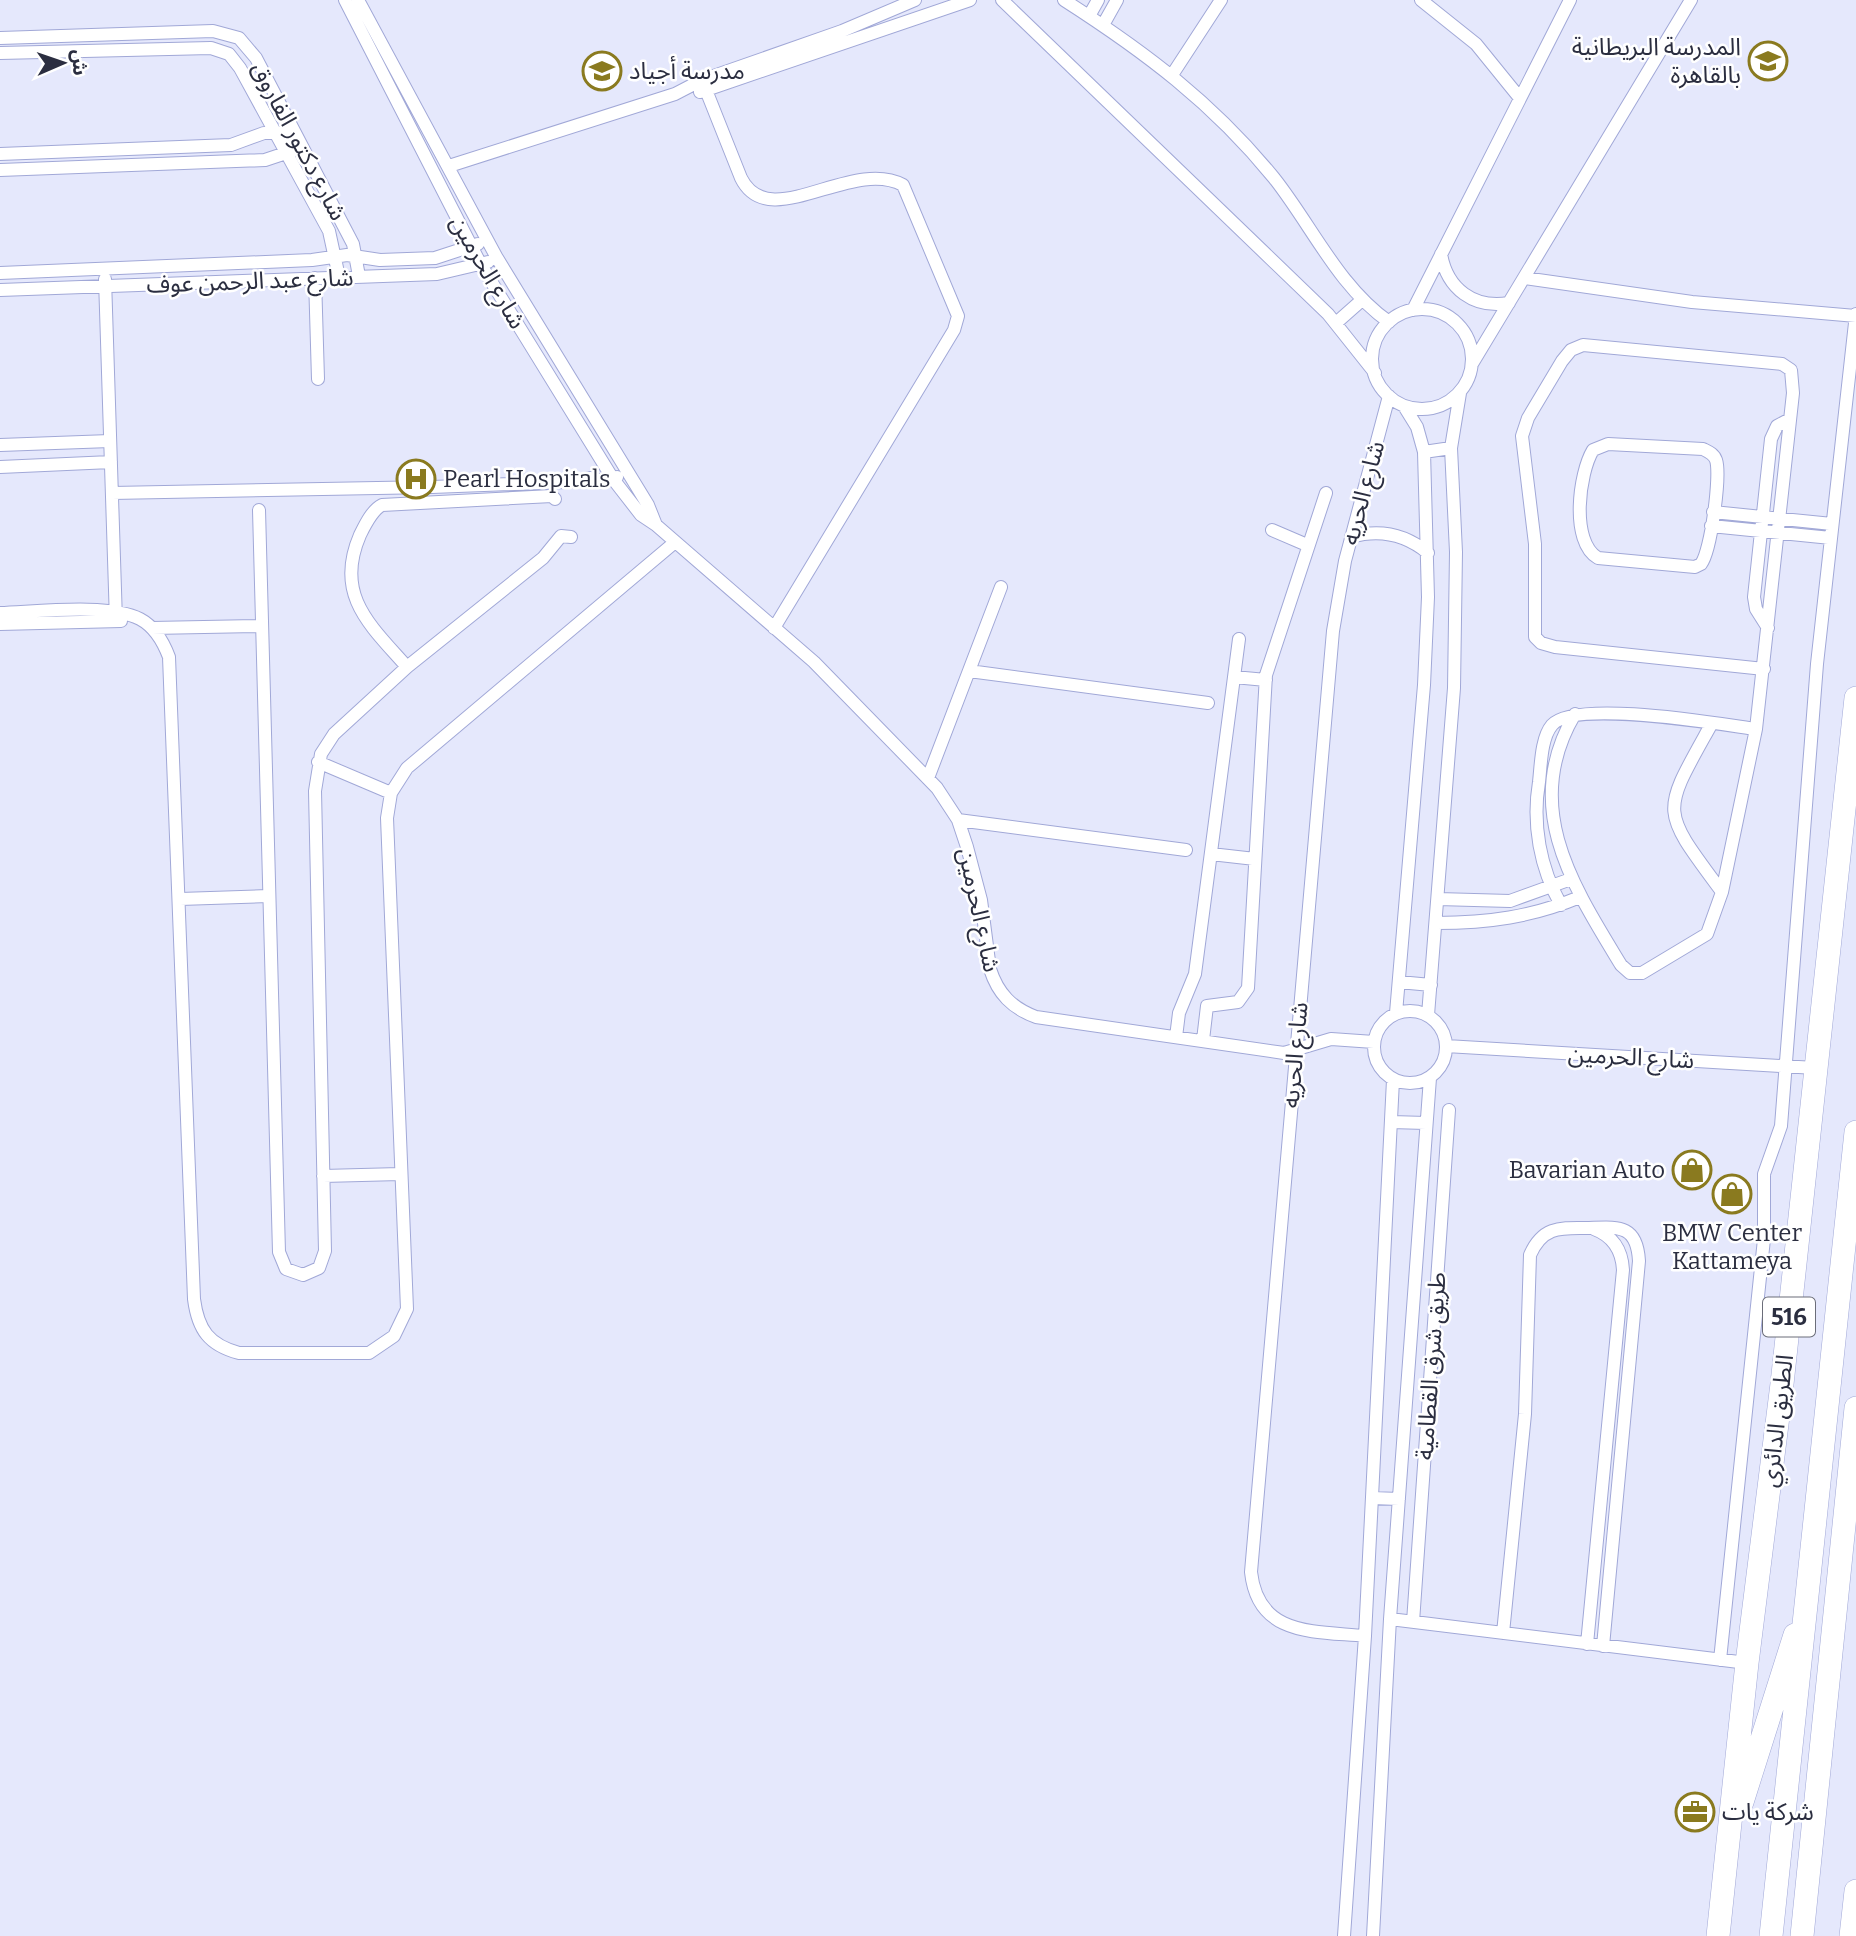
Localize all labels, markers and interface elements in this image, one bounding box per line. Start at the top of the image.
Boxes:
north arrow [28,28,98,98]
place label: المدرسة البريطانية بالقاهرة [1572,33,1741,89]
school or university icon: المدرسة البريطانية بالقاهرة [1747,40,1789,82]
text: ش [68,49,91,76]
school or university icon: مدرسة أجياد [581,50,623,92]
place label: مدرسة أجياد [629,55,745,85]
street label: شارع دكتور الفاروق [243,57,353,227]
street label: شارع الحرمين [442,210,532,335]
street label: شارع عبد الرحمن عوف [146,263,354,302]
street label: شارع الحريه [1336,438,1393,549]
hospital icon: Pearl Hospitals [395,458,437,500]
place label: Pearl Hospitals [443,465,610,493]
street label: شارع الحرمين [949,845,1006,975]
street label: شارع الحريه [1276,1001,1317,1110]
street label: شارع الحرمين [1567,1040,1695,1077]
shop icon: Bavarian Auto [1671,1149,1713,1191]
place label: Bavarian Auto [1509,1156,1665,1184]
shop icon: BMW Center Kattameya [1711,1173,1753,1215]
place label: BMW Center Kattameya [1662,1219,1802,1275]
street label: طريق شرق القطامية [1410,1271,1453,1461]
road number: 516 [1763,1298,1815,1336]
street label: الطريق الدائري [1755,1353,1804,1490]
office icon: شركة يات [1674,1791,1716,1833]
place label: شركة يات [1722,1798,1814,1826]

